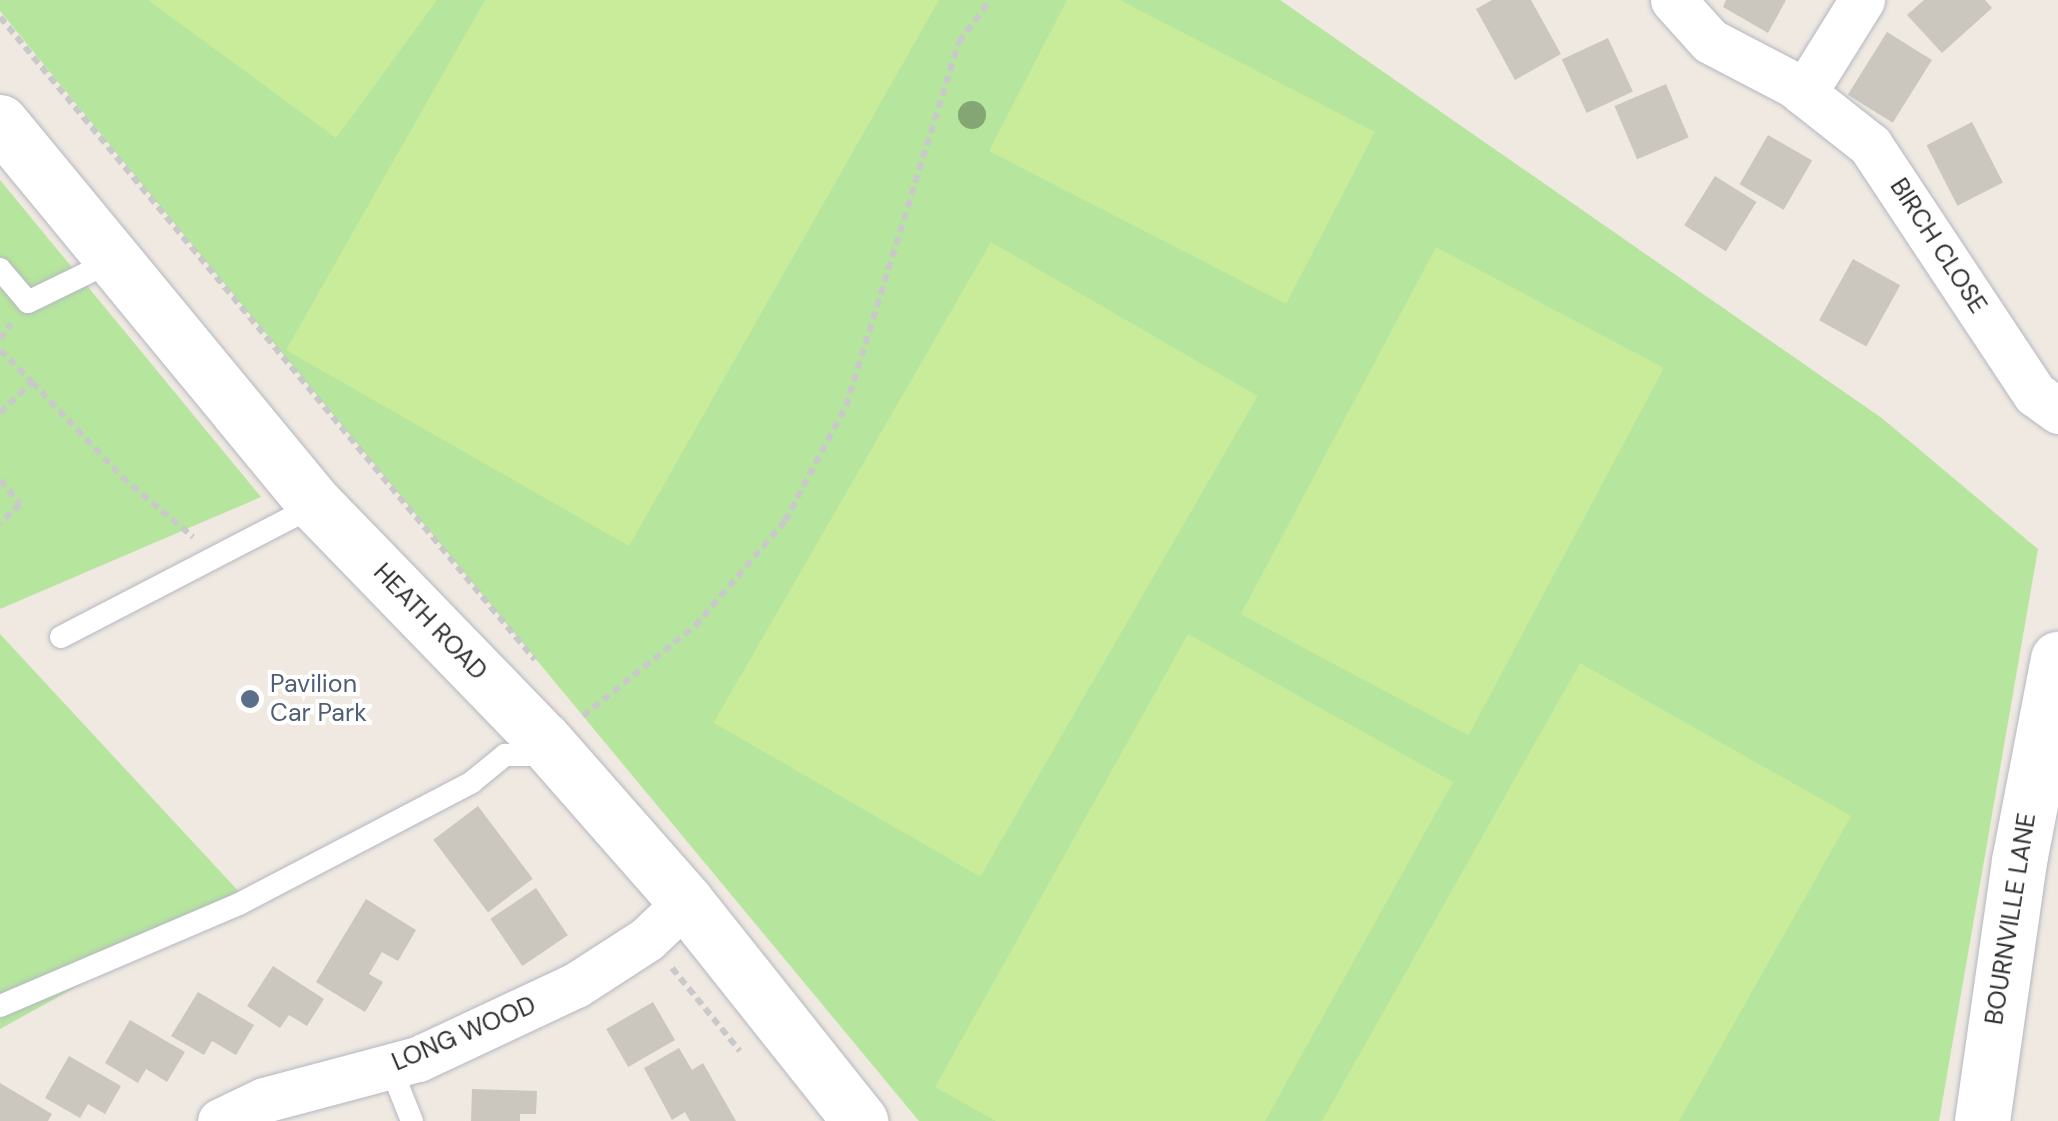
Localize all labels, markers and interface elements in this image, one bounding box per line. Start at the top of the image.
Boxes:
street label: BIRCH CLOSE [1883,173,1993,319]
street label: HEATH ROAD [367,558,493,686]
place label: Pavilion Car Park [270,670,367,729]
marker: Pavilion Car Park [239,688,261,710]
street label: BOURNVILLE LANE [1979,811,2043,1027]
street label: LONG WOOD [388,990,540,1078]

